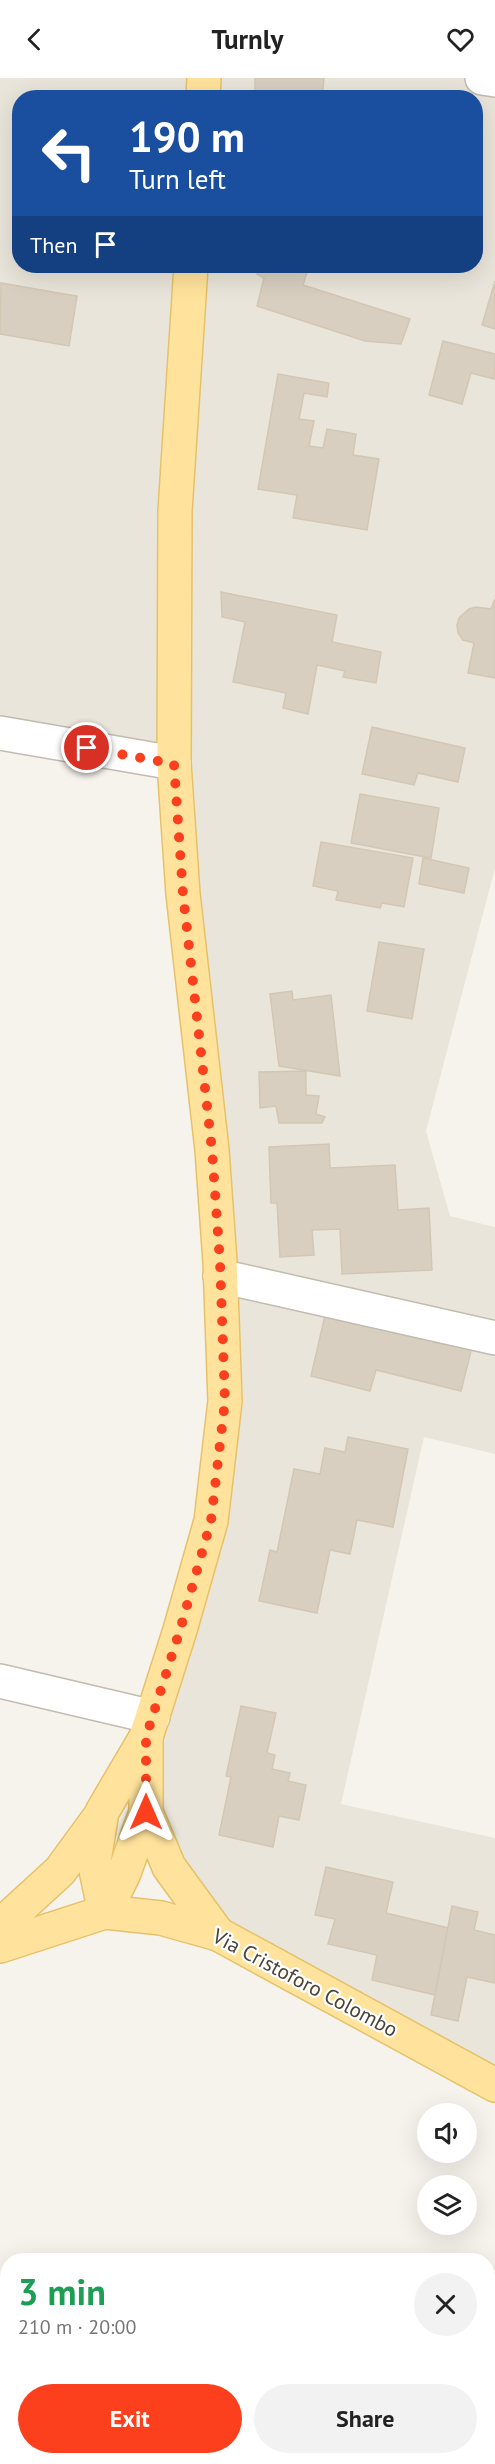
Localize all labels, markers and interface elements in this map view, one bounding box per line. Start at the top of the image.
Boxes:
text: Turnly [211,22,284,56]
icon: back [18,23,51,56]
icon: heart [444,23,477,56]
text: 190 m [129,109,245,164]
icon: left [30,114,108,192]
text: Turn left [129,162,226,196]
icon: arrive [89,228,122,261]
text: Then [30,231,77,259]
pin [61,722,112,773]
icon: arrive [70,731,103,764]
position arrow [114,1780,178,1844]
street label: Via Cristoforo Colombo [207,1922,403,2043]
map controls [417,2103,477,2235]
button: sound [417,2103,477,2163]
button: layers [417,2175,477,2235]
text: 3 min [18,2268,106,2315]
button: close [414,2273,477,2336]
text: 210 m · 20:00 [18,2314,136,2340]
button: Exit [18,2384,242,2453]
button: Share [254,2384,477,2453]

